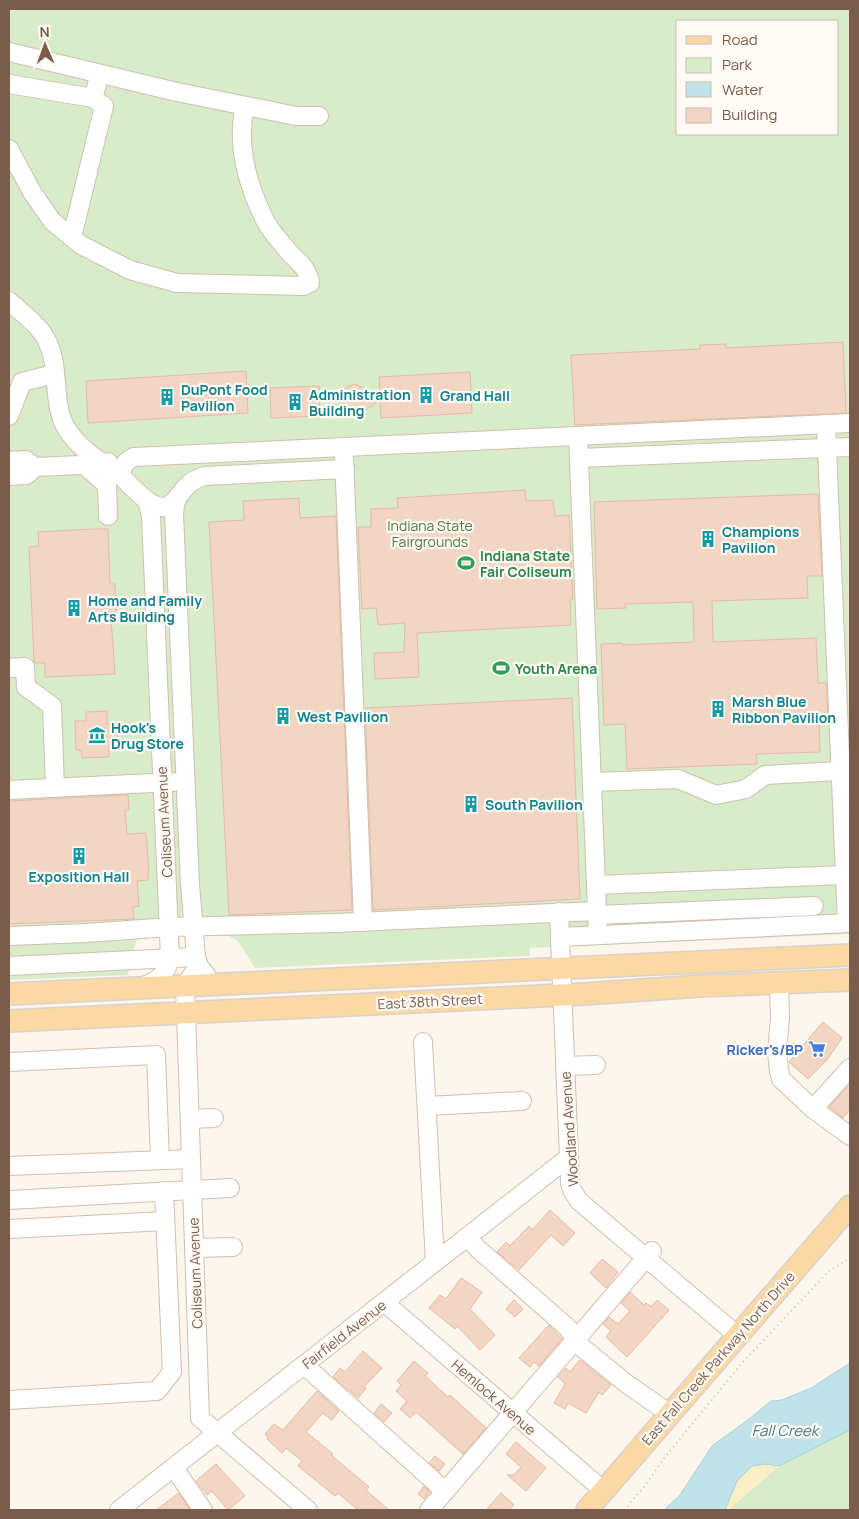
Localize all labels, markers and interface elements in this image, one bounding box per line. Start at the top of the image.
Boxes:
north arrow [20,20,70,70]
legend [676,20,839,135]
text: N [39,22,50,41]
text: Road [722,29,758,50]
text: Park [722,54,752,75]
text: Water [722,79,764,100]
text: Building [722,104,777,125]
place label: DuPont Food Pavilion [181,380,268,415]
place label: Administration Building [309,385,411,420]
building icon: Grand Hall [416,385,436,405]
place label: Grand Hall [440,386,510,405]
building icon: DuPont Food Pavilion [157,387,177,407]
building icon: Administration Building [285,392,305,412]
park label: Indiana State Fairgrounds [387,516,473,551]
place label: Champions Pavilion [722,522,800,557]
building icon: Champions Pavilion [698,529,718,549]
place label: Indiana State Fair Coliseum [480,546,572,581]
sports icon: Indiana State Fair Coliseum [456,553,476,573]
place label: Home and Family Arts Building [88,591,202,626]
building icon: Home and Family Arts Building [64,598,84,618]
sports icon: Youth Arena [491,658,511,678]
place label: Youth Arena [515,659,597,678]
place label: Marsh Blue Ribbon Pavilion [732,692,836,727]
building icon: Marsh Blue Ribbon Pavilion [708,699,728,719]
building icon: West Pavilion [273,706,293,726]
place label: West Pavilion [297,707,388,726]
place label: Hook's Drug Store [111,718,184,753]
museum icon: Hook's Drug Store [87,725,107,745]
street label: Coliseum Avenue [152,766,176,878]
building icon: South Pavilion [461,794,481,814]
place label: South Pavilion [485,795,583,814]
building icon: Exposition Hall [69,846,89,866]
place label: Exposition Hall [29,867,129,886]
street label: East 38th Street [377,989,483,1013]
supermarket icon: Ricker's/BP [807,1039,827,1059]
place label: Ricker's/BP [726,1040,803,1059]
street label: Woodland Avenue [555,1071,583,1187]
street label: Coliseum Avenue [184,1217,206,1329]
street label: East Fall Creek Parkway North Drive [638,1268,798,1448]
street label: Fairfield Avenue [298,1295,390,1373]
street label: Hemlock Avenue [448,1355,540,1439]
water label: Fall Creek [752,1421,818,1439]

